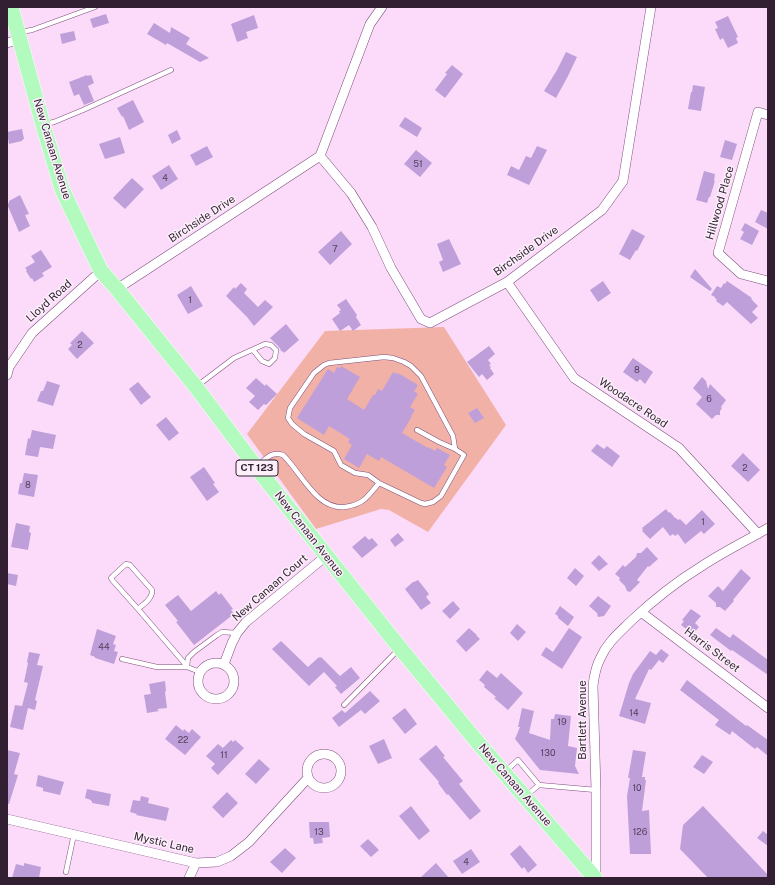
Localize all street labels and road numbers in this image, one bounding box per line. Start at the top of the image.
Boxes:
street label: New Canaan Avenue [30,97,74,201]
street label: Hillwood Place [703,165,737,241]
street label: Birchside Drive [166,193,238,245]
street label: Birchside Drive [491,223,561,279]
street label: Lloyd Road [24,277,74,325]
street label: Woodacre Road [596,375,670,431]
road number: CT 123 [236,460,278,476]
street label: New Canaan Avenue [272,489,346,579]
street label: New Canaan Court [230,552,310,624]
street label: Harris Street [682,625,742,675]
street label: Bartlett Avenue [576,680,590,760]
street label: New Canaan Avenue [476,741,554,829]
street label: Mystic Lane [133,830,195,856]

